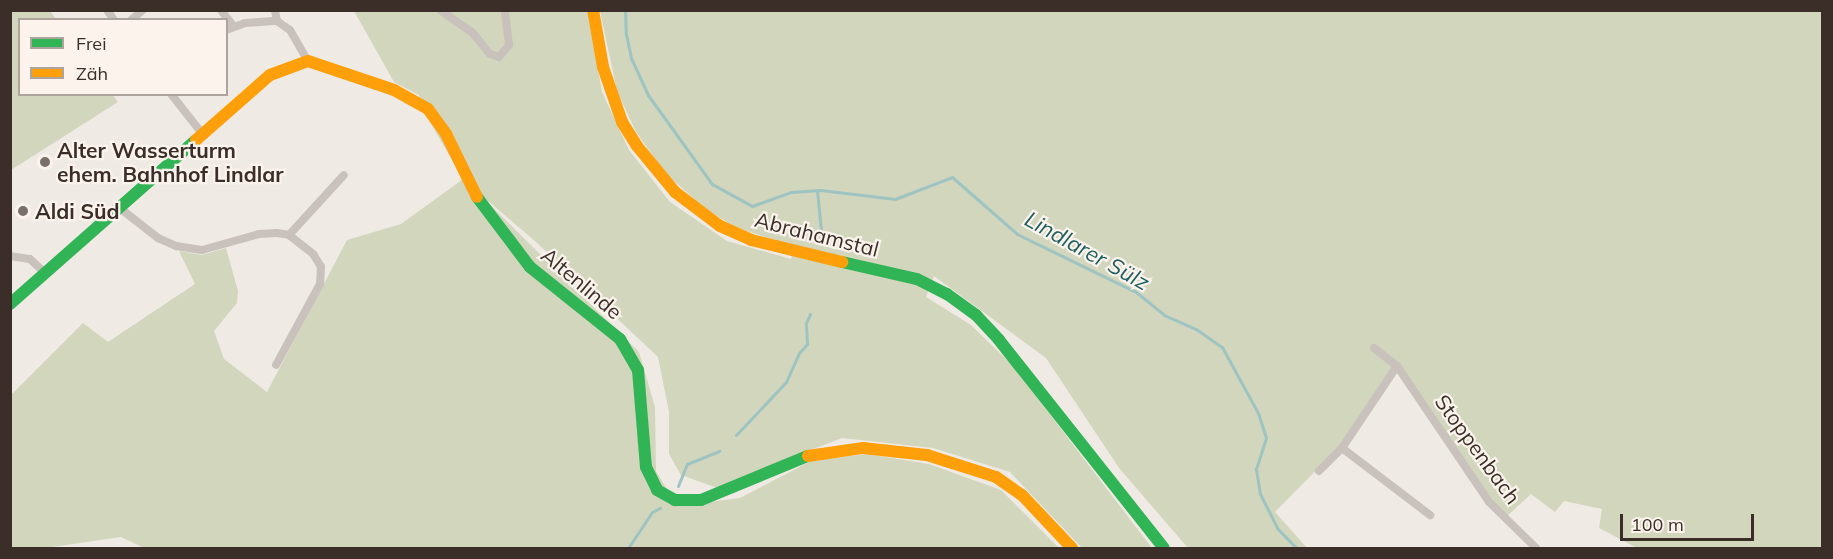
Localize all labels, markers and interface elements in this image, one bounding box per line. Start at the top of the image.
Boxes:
legend [18,18,228,96]
text: Frei [76,32,106,55]
text: Zäh [76,62,108,85]
place label: Alter Wasserturm ehem. Bahnhof Lindlar [57,137,284,187]
marker: Alter Wasserturm ehem. Bahnhof Lindlar [38,155,52,169]
place label: Aldi Süd [35,198,120,224]
marker: Aldi Süd [16,204,30,218]
street label: Abrahamstal [752,206,882,262]
water label: Lindlarer Sülz [1020,206,1154,296]
street label: Altenlinde [536,242,628,324]
street label: Stoppenbach [1430,389,1526,509]
scale bar [1623,502,1756,540]
text: 100 m [1631,513,1684,536]

